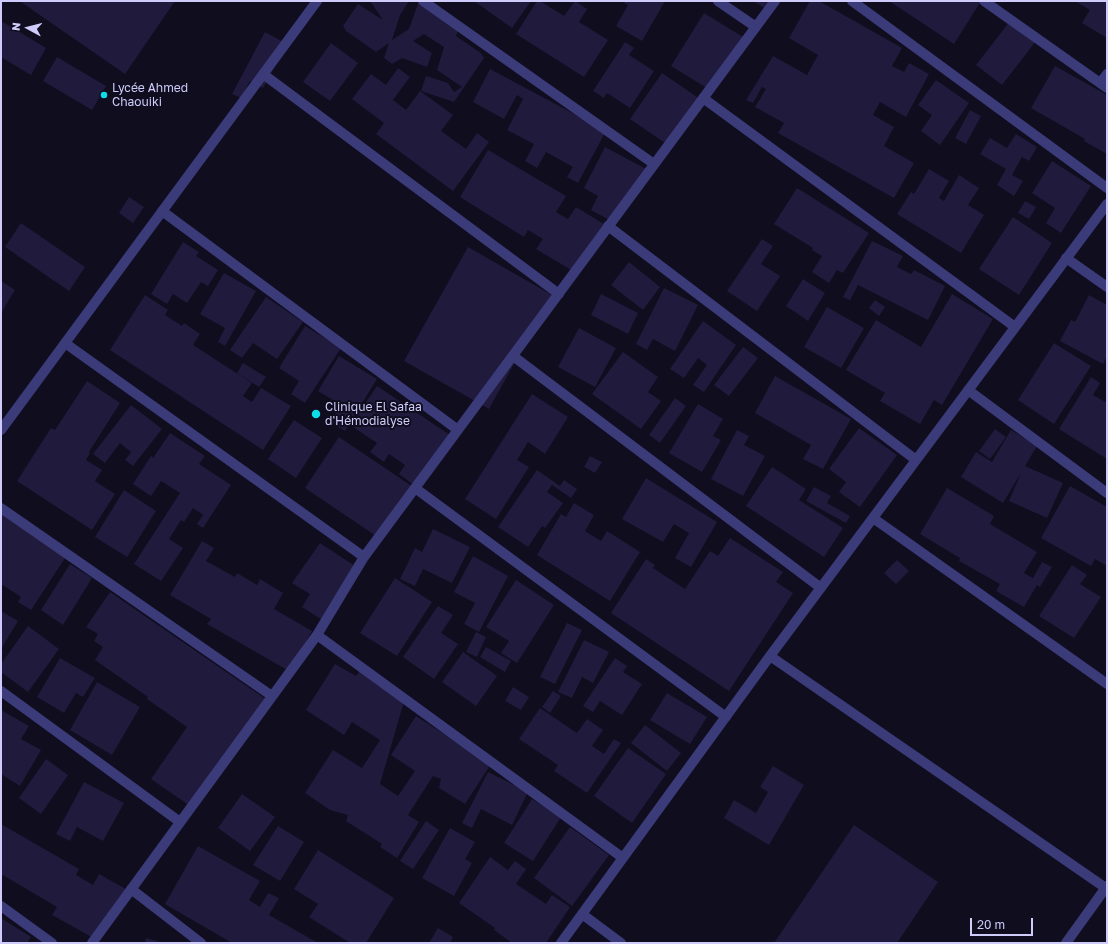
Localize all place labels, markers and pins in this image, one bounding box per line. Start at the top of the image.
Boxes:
place label: Lycée Ahmed Chaouiki [112,81,188,109]
marker: Lycée Ahmed Chaouiki [99,90,109,100]
place label: Clinique El Safaa d'Hémodialyse [325,400,422,428]
marker: Clinique El Safaa d'Hémodialyse [310,408,322,420]

